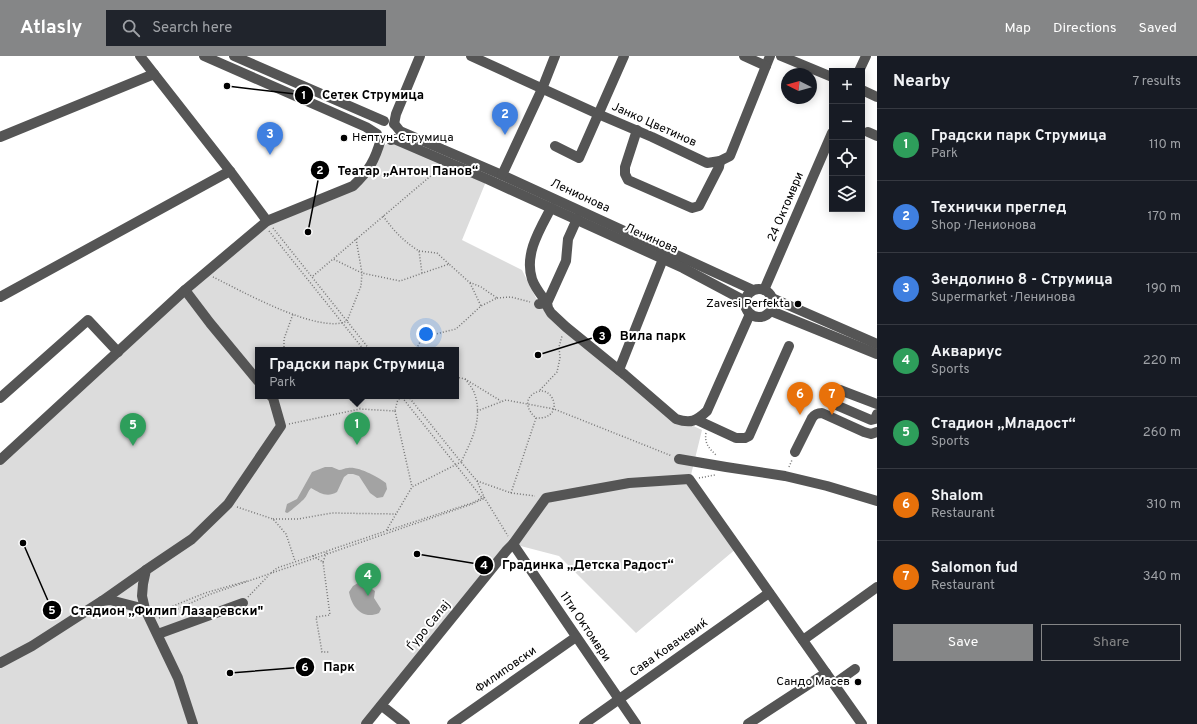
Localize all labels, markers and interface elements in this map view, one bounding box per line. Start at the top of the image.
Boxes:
search box [106,10,386,46]
text: Atlasly [20,16,82,40]
icon: search [120,17,142,39]
text: Search here [152,19,232,38]
text: Map [1005,20,1031,37]
text: Directions [1053,20,1117,37]
text: Saved [1139,20,1177,37]
north arrow [781,68,817,104]
map controls [829,68,865,212]
button: + [829,68,865,104]
text: Nearby [893,71,950,93]
text: 7 results [1132,74,1181,90]
callout: Сетек Струмица [294,82,432,107]
text: 1 [302,88,306,104]
text: Сетек Струмица [322,88,424,104]
street label: Јанко Цветинов [609,99,699,151]
pin: 2 [492,102,518,135]
button: − [829,104,865,140]
pin: 3 [257,122,283,155]
text: Градски парк Струмица [931,127,1107,146]
place label: Нептун-Струмица [352,130,453,146]
marker: Нептун-Струмица [339,133,349,143]
text: 1 [903,137,909,153]
text: 110 m [1149,137,1181,153]
button: locate [829,140,865,176]
text: Park [931,146,958,162]
callout: Театар „Антон Панов“ [310,158,487,183]
text: 2 [316,163,324,179]
text: Театар „Антон Панов“ [338,164,478,180]
street label: 24 Октомври [764,170,808,244]
street label: Ленионова [548,175,612,217]
button: layers [829,176,865,212]
text: Технички преглед [931,199,1066,218]
text: 2 [902,209,910,225]
text: 170 m [1147,209,1181,225]
text: Shop · Ленионова [931,218,1036,234]
street label: Ленинова [622,220,680,258]
text: Зендолино 8 - Струмица [931,271,1113,290]
text: 3 [902,281,910,297]
text: 190 m [1146,281,1181,297]
text: Supermarket · Ленинова [931,290,1075,306]
place label: Zavesi Perfekta [706,296,790,312]
marker: Zavesi Perfekta [793,299,803,309]
callout: Вила парк [592,323,695,348]
your location [416,324,436,344]
text: 3 [598,329,606,345]
text: Вила парк [620,329,687,345]
text: Аквариус [931,343,1002,362]
popup [255,347,459,399]
text: 4 [902,353,910,369]
text: 220 m [1143,353,1181,369]
text: Градски парк Струмица [269,356,445,375]
text: Sports [931,362,970,378]
text: Park [269,375,296,391]
pin: 6 [787,382,813,415]
pin: 7 [819,382,845,415]
pin: 1 [344,412,370,445]
pin: 5 [120,413,146,446]
text: Стадион „Младост“ [931,415,1076,434]
text: 5 [902,425,910,441]
text: 260 m [1143,425,1181,441]
text: Sports [931,434,970,450]
text: Shalom [931,487,983,506]
text: 6 [902,497,910,513]
text: 310 m [1146,497,1181,513]
text: Restaurant [931,506,995,522]
callout: Градинка „Детска Радост“ [474,552,682,577]
text: 4 [480,558,488,574]
text: Градинка „Детска Радост“ [502,558,674,574]
text: Salomon fud [931,559,1018,578]
pin: 4 [355,563,381,596]
text: 7 [903,569,909,585]
text: 340 m [1143,569,1181,585]
text: Restaurant [931,578,995,594]
street label: 11ти Октомври [556,589,614,665]
street label: Ѓуро Салај [404,597,454,655]
callout: Стадион ,,Филип Лазаревски" [42,598,271,623]
text: 5 [48,603,56,619]
text: Стадион ,,Филип Лазаревски" [71,604,263,620]
street label: Сава Ковачевиќ [627,615,711,681]
button: Save [893,624,1033,661]
button: Share [1041,624,1181,661]
street label: Филиповски [472,643,540,697]
callout: Парк [295,654,363,679]
text: 6 [301,660,309,676]
text: Парк [323,660,355,676]
place label: Сандо Масев [776,674,850,690]
marker: Сандо Масев [853,677,863,687]

